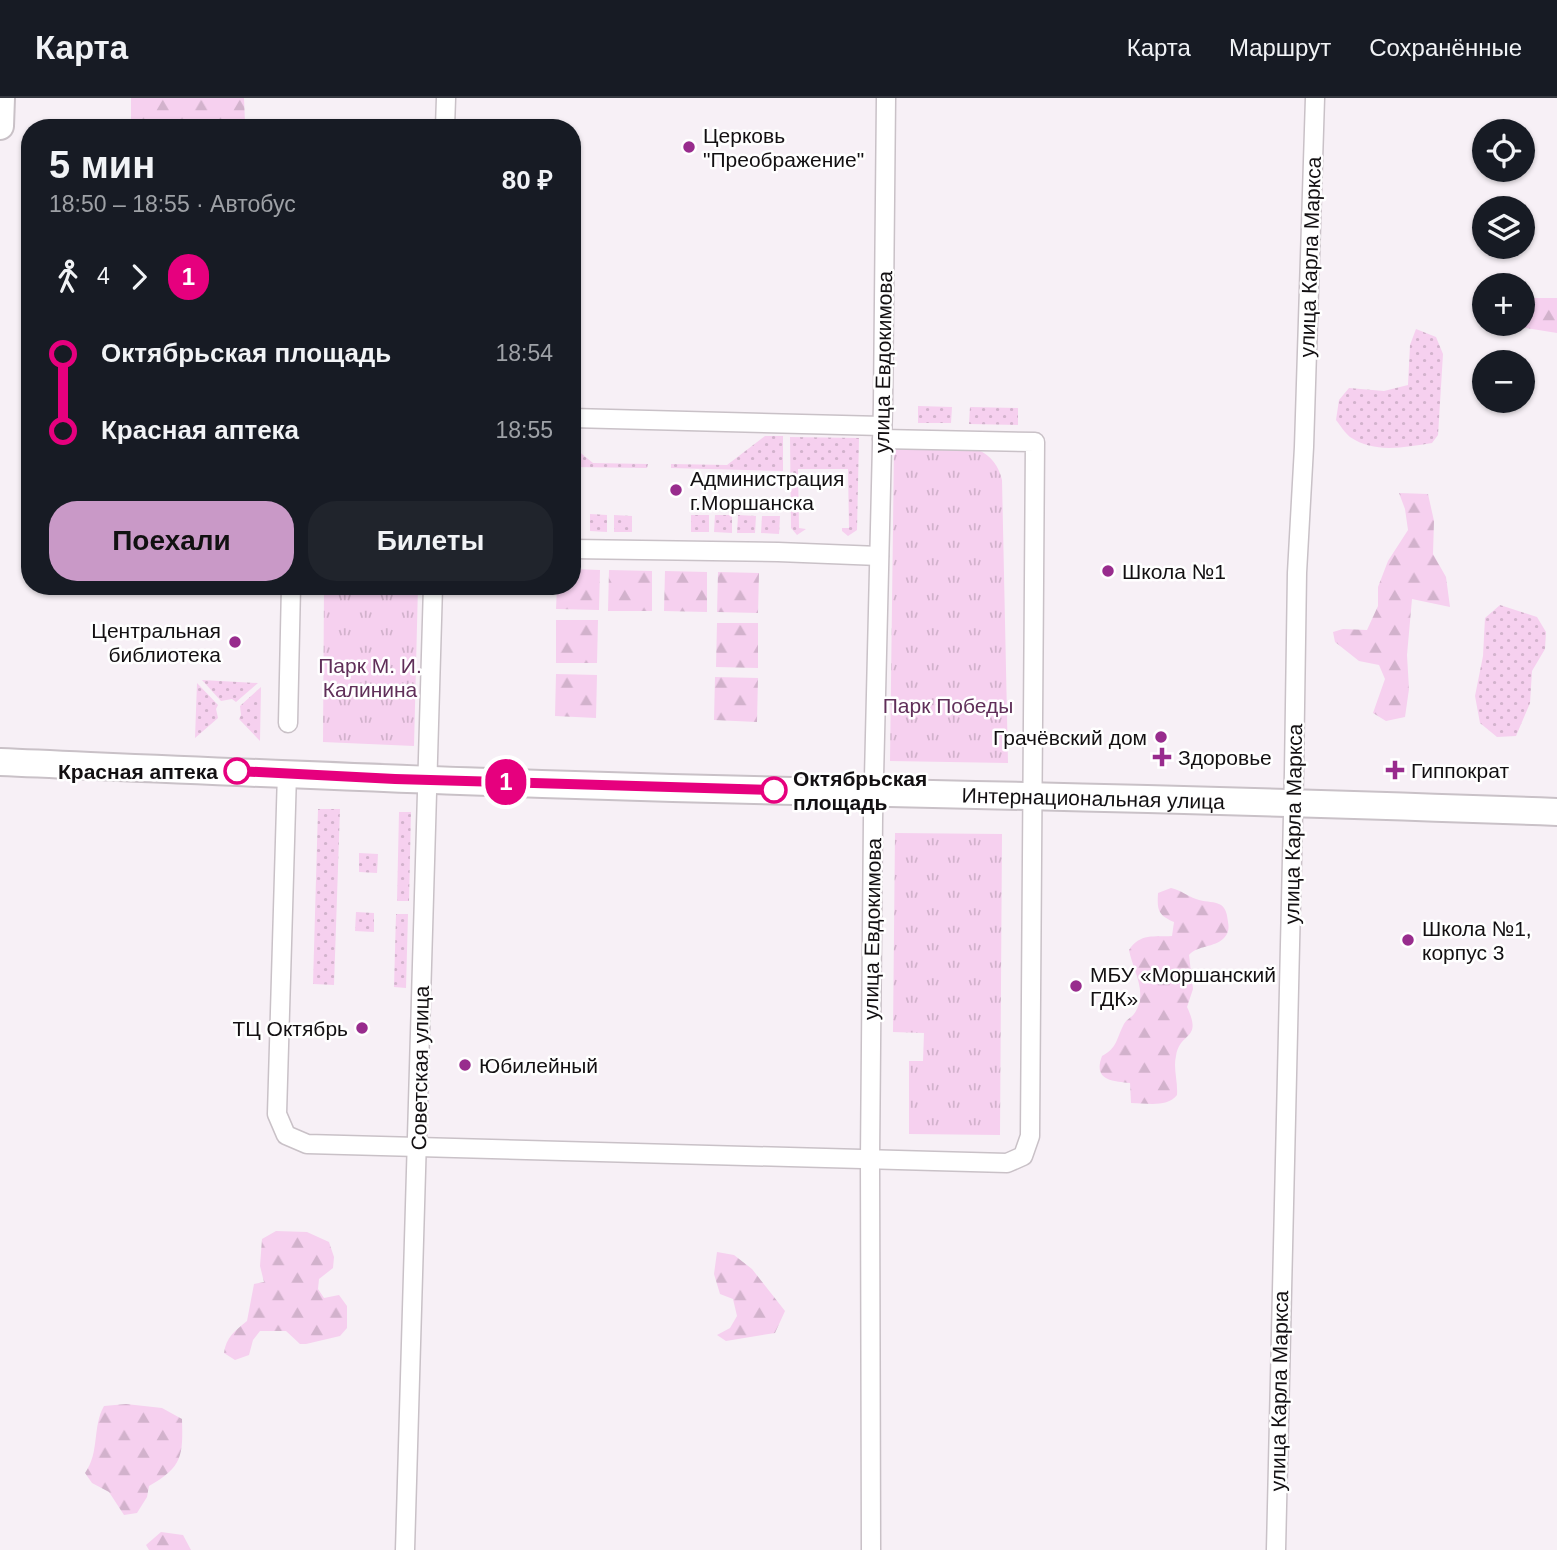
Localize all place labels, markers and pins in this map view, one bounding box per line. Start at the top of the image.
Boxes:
place label: Церковь "Преображение" [703,124,864,171]
marker: Церковь "Преображение" [681,139,697,155]
place label: Администрация г.Моршанска [690,467,844,514]
marker: Администрация г.Моршанска [668,482,684,498]
place label: Школа №1 [1122,560,1226,583]
marker: Школа №1 [1100,563,1116,579]
place label: Центральная библиотека [91,619,221,666]
marker: Центральная библиотека [227,634,243,650]
place label: Грачёвский дом [993,726,1147,749]
marker: Грачёвский дом [1153,729,1169,745]
place label: Здоровье [1178,746,1272,769]
marker: Здоровье [1152,747,1172,767]
marker: Красная аптека [224,758,250,784]
place label: Гиппократ [1411,759,1509,782]
place label: Красная аптека [58,760,218,783]
marker: Гиппократ [1385,760,1405,780]
place label: Октябрьская площадь [793,767,927,814]
marker: Октябрьская площадь [761,777,787,803]
place label: Школа №1, корпус 3 [1422,917,1532,964]
marker: Школа №1, корпус 3 [1400,932,1416,948]
place label: МБУ «Моршанский ГДК» [1090,963,1276,1010]
marker: МБУ «Моршанский ГДК» [1068,978,1084,994]
place label: ТЦ Октябрь [232,1017,348,1040]
marker: ТЦ Октябрь [354,1020,370,1036]
place label: Юбилейный [479,1054,598,1077]
marker: Юбилейный [457,1057,473,1073]

